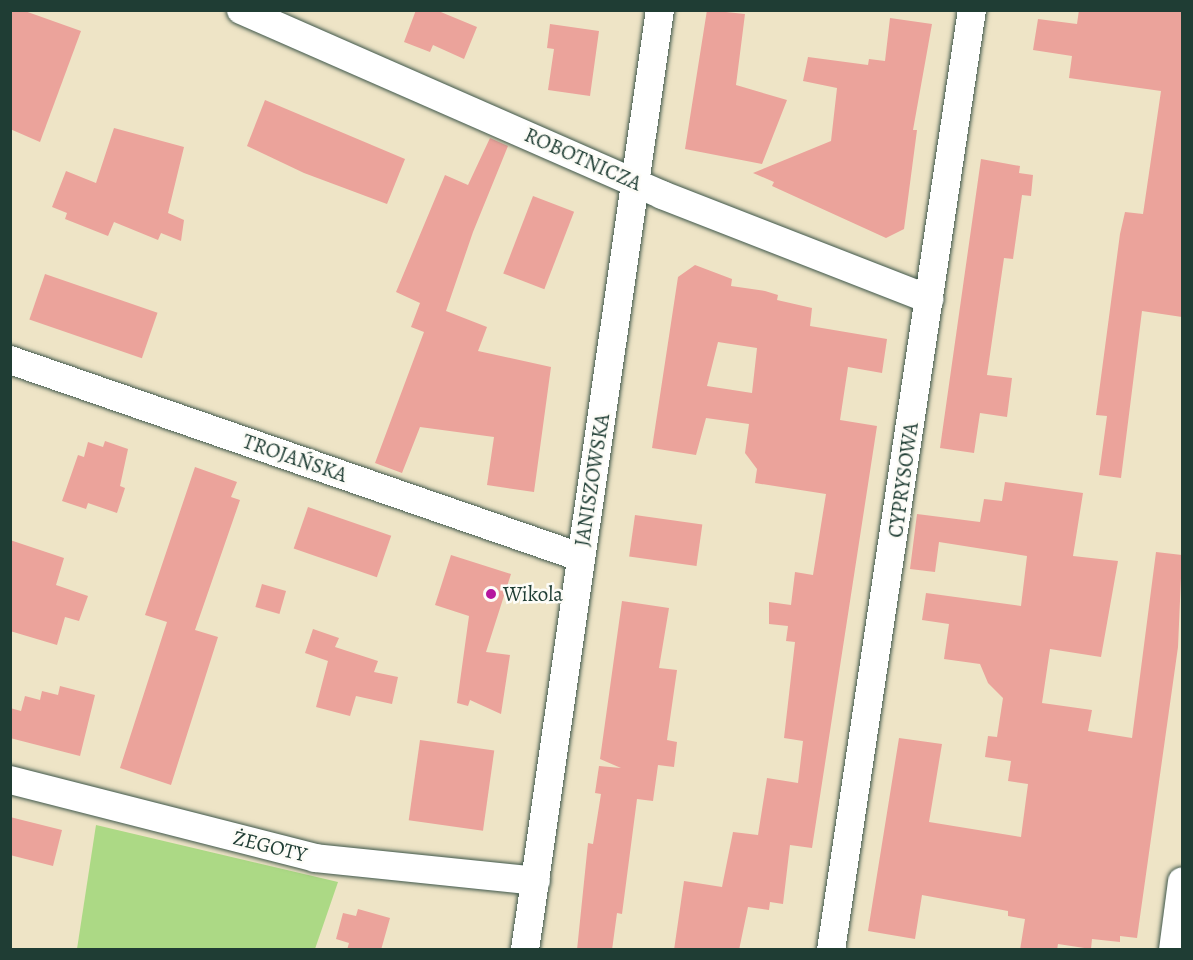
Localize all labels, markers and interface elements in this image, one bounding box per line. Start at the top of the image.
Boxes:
street label: ROBOTNICZA [521,122,645,196]
street label: JANISZOWSKA [569,412,615,548]
street label: CYPRYSOWA [882,421,924,539]
street label: TROJAŃSKA [239,428,351,488]
place label: Wikola [503,581,563,607]
marker: Wikola [484,587,498,601]
street label: ŻEGOTY [231,825,309,867]

